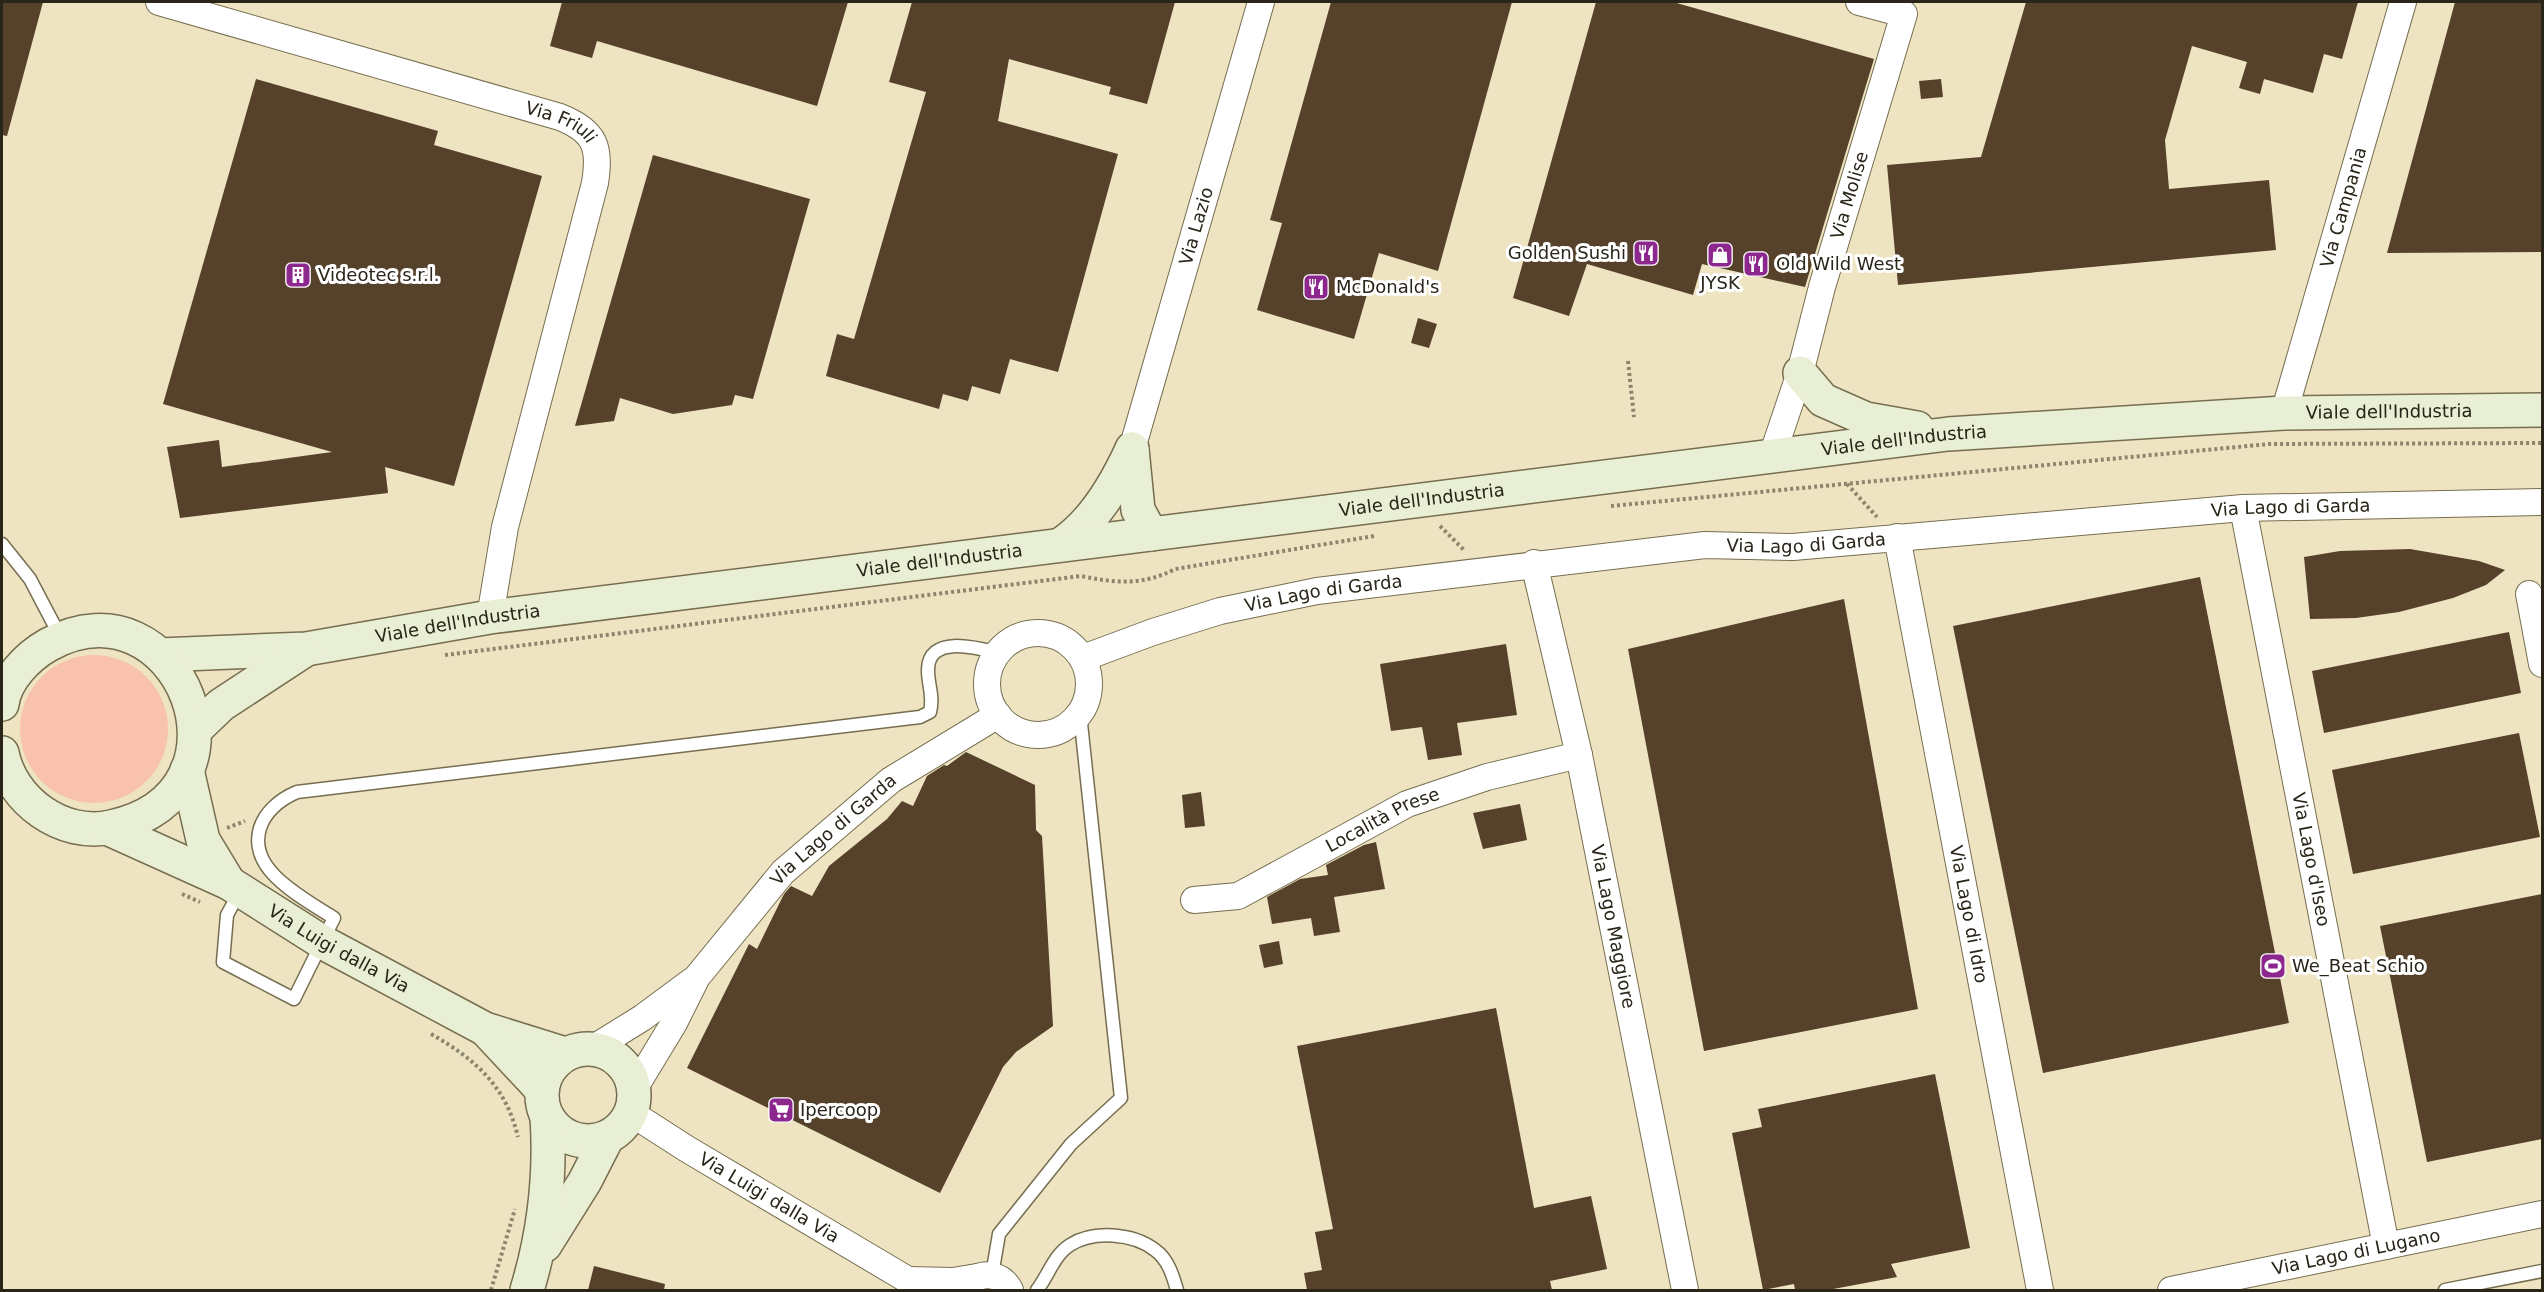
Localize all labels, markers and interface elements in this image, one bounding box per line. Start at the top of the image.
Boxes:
street label: Via Friuli [523,97,602,146]
street label: Via Campania [2316,144,2370,270]
street label: Via Molise [1826,149,1872,242]
street label: Via Lazio [1175,184,1217,267]
restaurant icon: Golden Sushi [1631,238,1661,268]
shop icon: JYSK [1705,240,1735,270]
place label: Golden Sushi [1508,242,1626,263]
restaurant icon: Old Wild West [1741,249,1771,279]
place label: Old Wild West [1776,253,1901,274]
building icon: Videotec s.r.l. [283,260,313,290]
place label: Videotec s.r.l. [318,264,439,285]
restaurant icon: McDonald's [1301,272,1331,302]
place label: JYSK [1699,272,1741,293]
place label: McDonald's [1336,276,1440,297]
street label: Viale dell'Industria [2305,400,2473,423]
street label: Viale dell'Industria [1820,421,1988,460]
street label: Viale dell'Industria [1338,479,1506,520]
street label: Via Lago di Garda [2210,494,2371,521]
street label: Via Lago di Garda [1726,528,1887,557]
street label: Viale dell'Industria [855,539,1024,581]
street label: Via Lago di Garda [1243,570,1403,616]
street label: Viale dell'Industria [374,600,541,647]
street label: Via Lago di Garda [766,769,900,889]
street label: Località Prese [1322,783,1442,856]
street label: Via Lago d'Iseo [2288,791,2335,928]
street label: Via Lago Maggiore [1587,843,1640,1010]
street label: Via Lago di Idro [1946,843,1993,985]
street label: Via Luigi dalla Via [265,900,413,997]
sports icon: We_Beat Schio [2258,951,2288,981]
place label: We_Beat Schio [2292,955,2425,977]
supermarket icon: Ipercoop [766,1095,796,1125]
place label: Ipercoop [800,1099,878,1120]
street label: Via Luigi dalla Via [695,1148,843,1247]
street label: Via Lago di Lugano [2270,1224,2442,1279]

